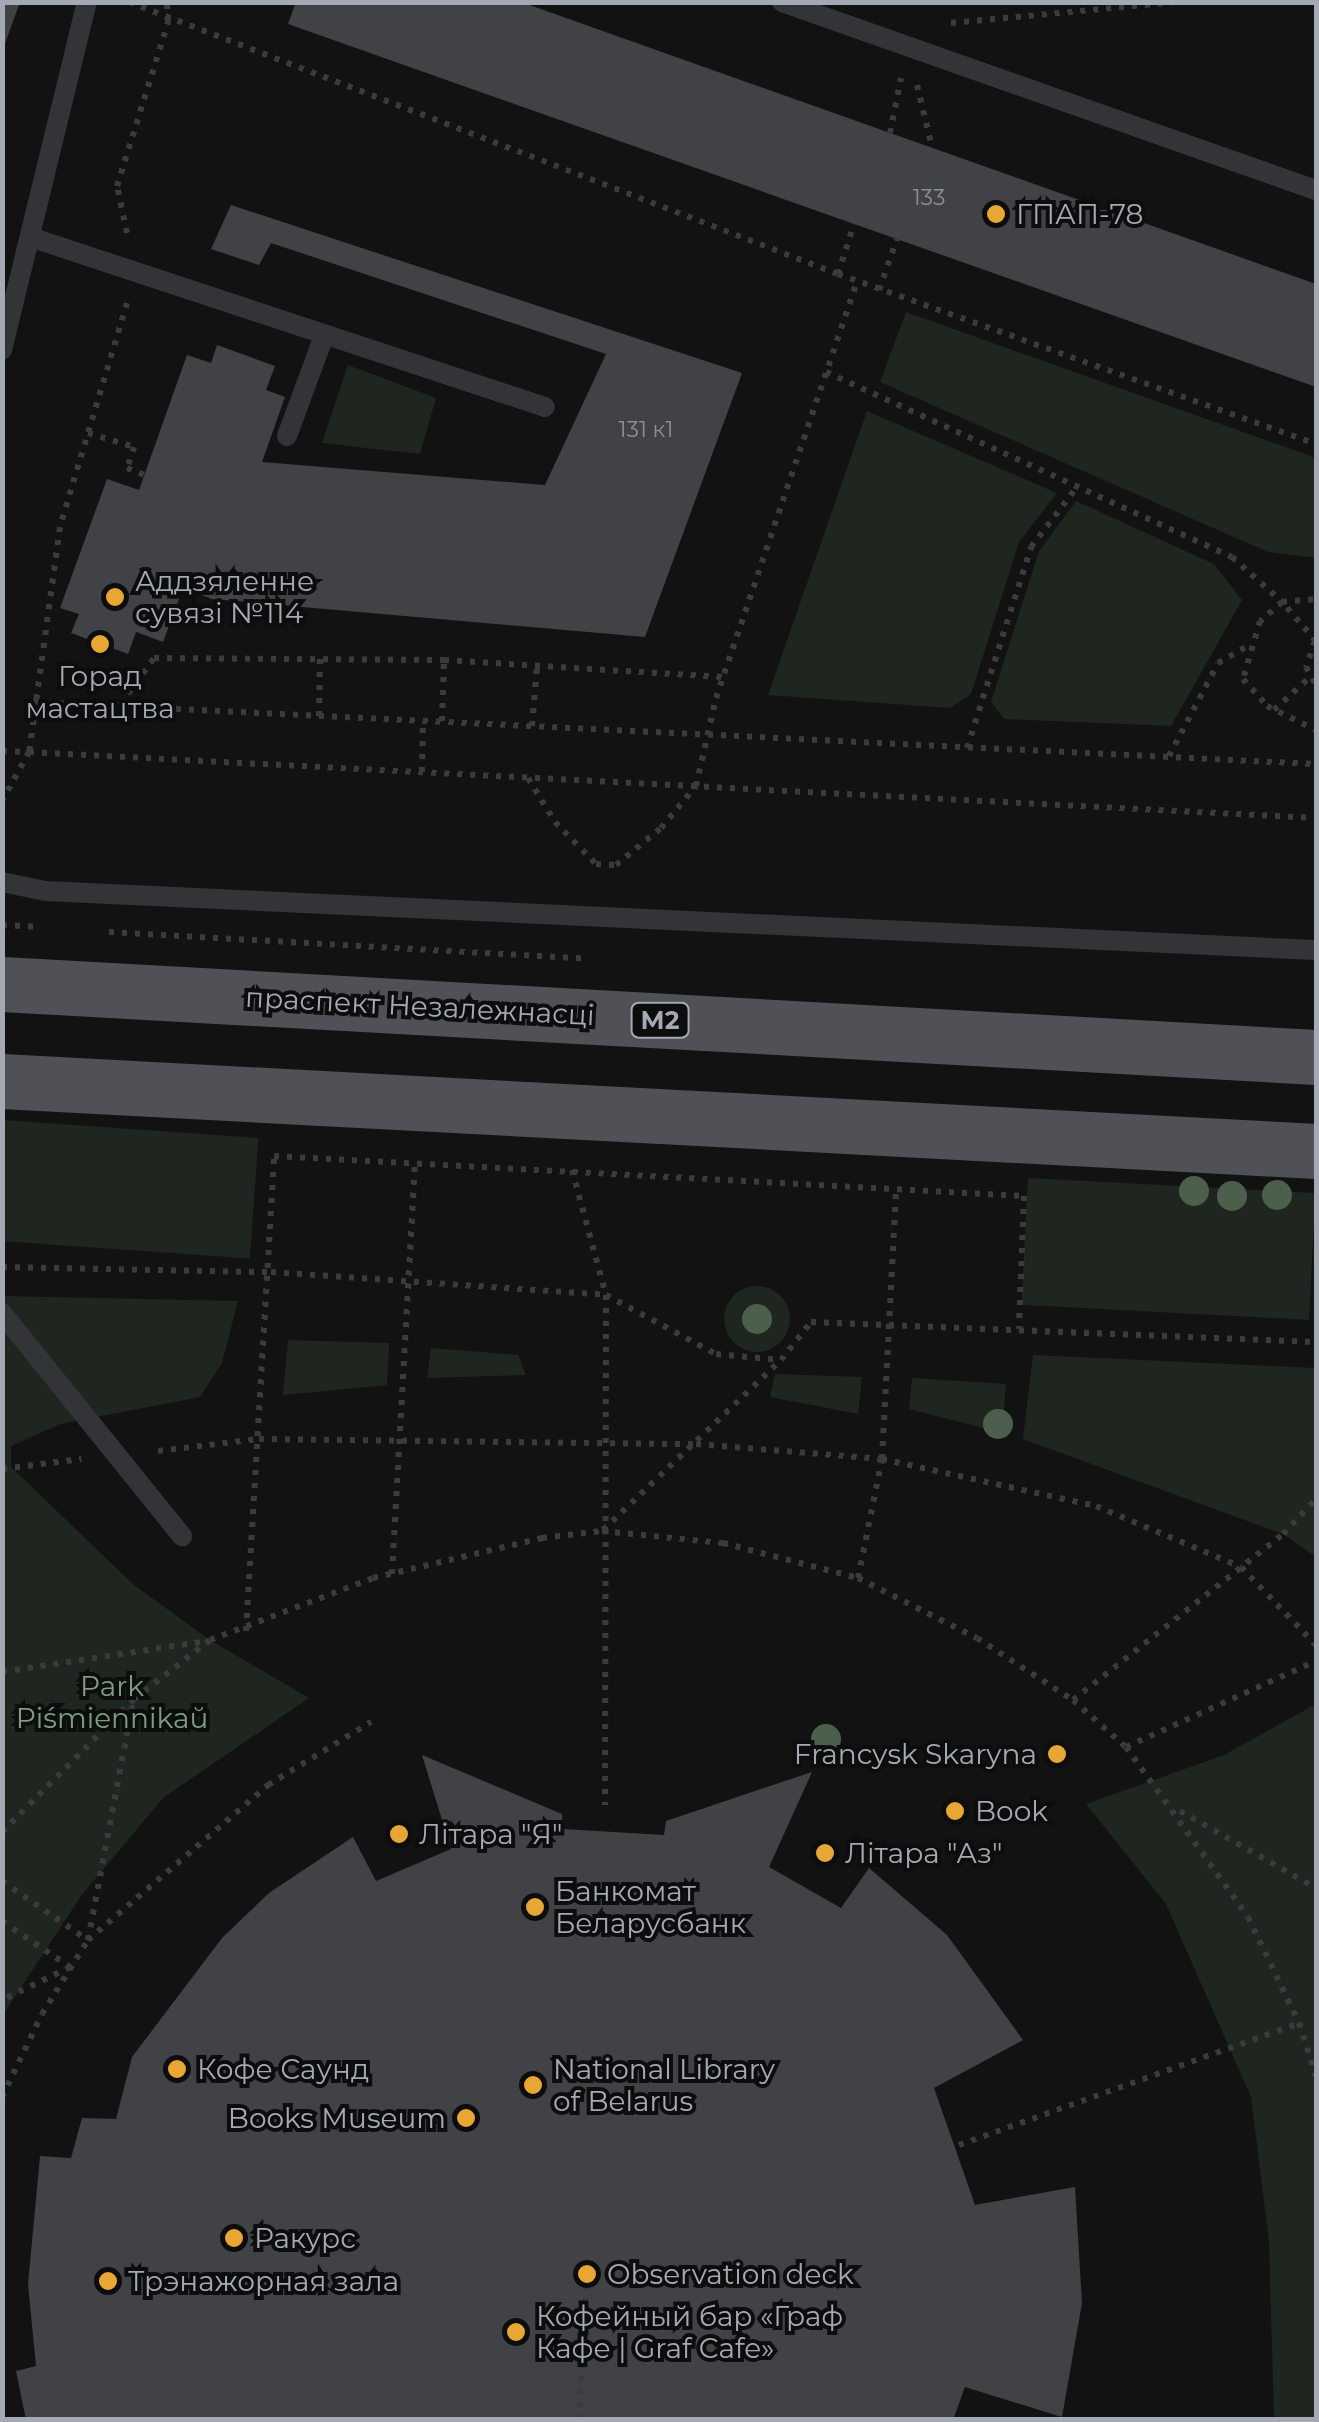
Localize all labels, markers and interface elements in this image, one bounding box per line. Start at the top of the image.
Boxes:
house number: 133 [913,185,945,211]
place label: ГПАП-78 [1016,197,1143,231]
marker: ГПАП-78 [985,203,1007,225]
house number: 131 к1 [619,417,673,443]
place label: Аддзяленне сувязі №114 [135,564,314,630]
marker: Аддзяленне сувязі №114 [104,586,126,608]
marker: Горад мастацтва [89,633,111,655]
place label: Горад мастацтва [25,659,175,725]
street label: праспект Незалежнасці [244,980,596,1032]
road number: М2 [630,1000,690,1040]
park label: Park Piśmiennikaŭ [16,1669,208,1735]
place label: Francysk Skaryna [794,1737,1037,1771]
marker: Francysk Skaryna [1046,1743,1068,1765]
place label: Book [975,1794,1048,1828]
marker: Book [944,1800,966,1822]
place label: Літара "Я" [419,1817,562,1851]
marker: Літара "Я" [388,1823,410,1845]
place label: Літара "Аз" [845,1836,1002,1870]
marker: Літара "Аз" [814,1842,836,1864]
place label: Банкомат Беларусбанк [555,1874,746,1940]
marker: Банкомат Беларусбанк [524,1896,546,1918]
place label: Кофе Саунд [197,2052,369,2086]
place label: National Library of Belarus [553,2052,775,2118]
marker: Кофе Саунд [166,2058,188,2080]
marker: National Library of Belarus [522,2074,544,2096]
place label: Books Museum [228,2101,446,2135]
marker: Books Museum [455,2107,477,2129]
place label: Ракурс [254,2221,356,2255]
marker: Ракурс [223,2227,245,2249]
place label: Observation deck [607,2257,854,2291]
marker: Observation deck [576,2263,598,2285]
place label: Трэнажорная зала [128,2264,399,2298]
marker: Трэнажорная зала [97,2270,119,2292]
place label: Кофейный бар «Граф Кафе | Graf Cafe» [536,2299,843,2365]
marker: Кофейный бар «Граф Кафе | Graf Cafe» [505,2321,527,2343]

